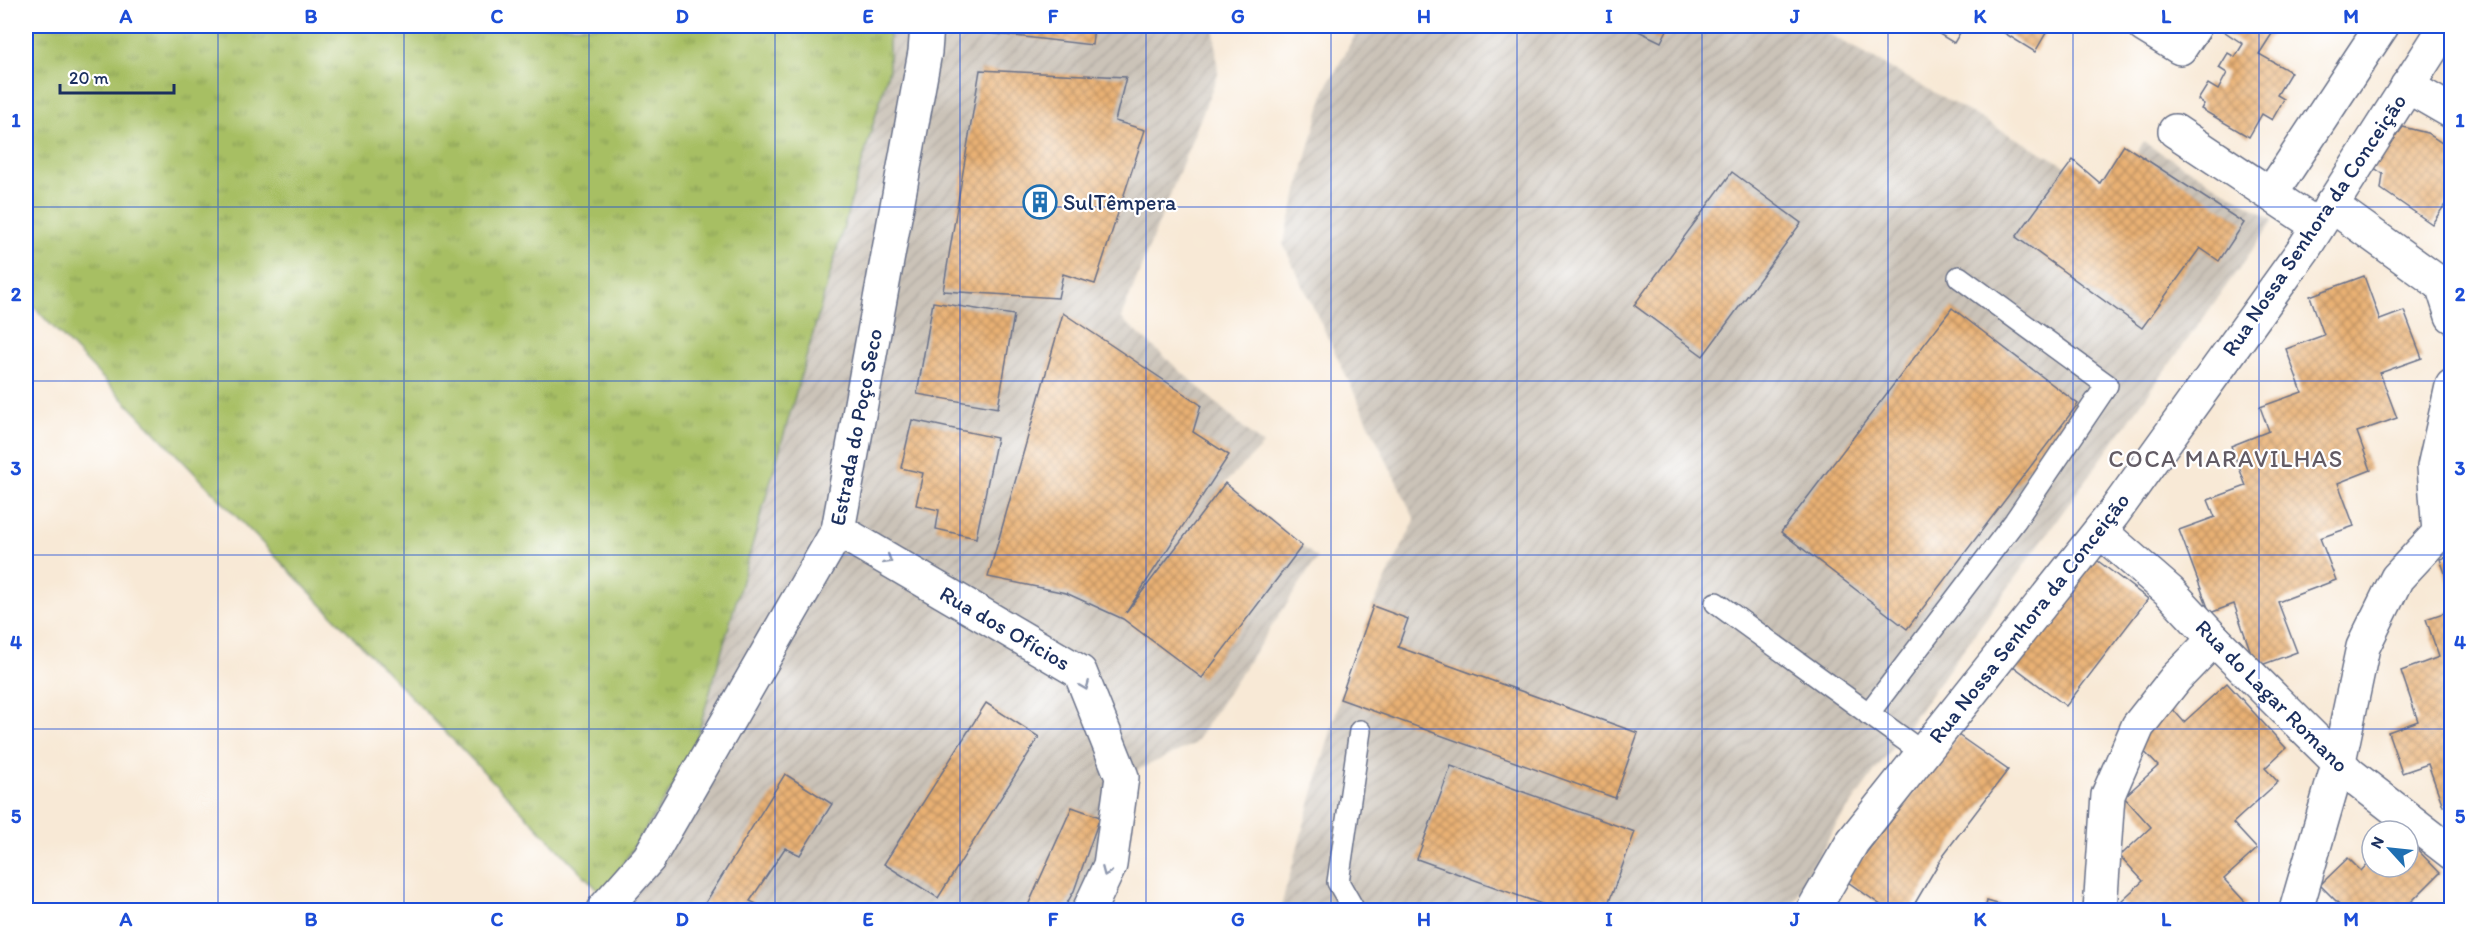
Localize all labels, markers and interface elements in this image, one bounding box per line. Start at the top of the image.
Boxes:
text: A [119,4,133,28]
text: B [305,4,318,28]
text: C [491,4,504,28]
text: D [675,4,689,28]
text: E [862,4,874,28]
text: F [1048,4,1059,28]
text: G [1231,4,1245,28]
text: H [1417,4,1431,28]
text: I [1605,4,1613,28]
text: J [1789,4,1800,28]
text: K [1974,4,1988,28]
text: L [2161,4,2172,28]
text: M [2343,4,2359,28]
scale bar [60,57,174,95]
text: 20 m [69,67,109,89]
street label: Rua Nossa Senhora da Conceição [2216,89,2412,361]
text: 1 [11,108,21,132]
text: 1 [2455,108,2465,132]
building icon: SulTêmpera [1022,184,1058,220]
place label: SulTêmpera [1063,189,1177,216]
text: 2 [11,282,22,306]
text: 2 [2455,282,2466,306]
street label: Estrada do Poço Seco [824,326,888,528]
district label: COCA MARAVILHAS [2108,444,2344,473]
text: 3 [11,456,22,480]
text: 3 [2455,456,2466,480]
street label: Rua Nossa Senhora da Conceição [1923,487,2135,749]
one-way arrow [882,552,893,564]
street label: Rua dos Ofícios [935,580,1075,676]
street label: Rua do Lagar Romano [2190,614,2354,778]
text: 4 [10,630,22,654]
text: 4 [2454,630,2466,654]
one-way arrow [1078,680,1090,691]
text: 5 [11,804,22,828]
text: 5 [2455,804,2466,828]
north arrow [2360,819,2420,879]
text: N [2366,833,2388,852]
one-way arrow [1101,866,1113,877]
text: A [119,907,133,931]
text: B [305,907,318,931]
text: C [491,907,504,931]
text: D [675,907,689,931]
text: E [862,907,874,931]
text: F [1048,907,1059,931]
text: G [1231,907,1245,931]
text: H [1417,907,1431,931]
text: I [1605,907,1613,931]
text: J [1789,907,1800,931]
text: K [1974,907,1988,931]
text: L [2161,907,2172,931]
text: M [2343,907,2359,931]

